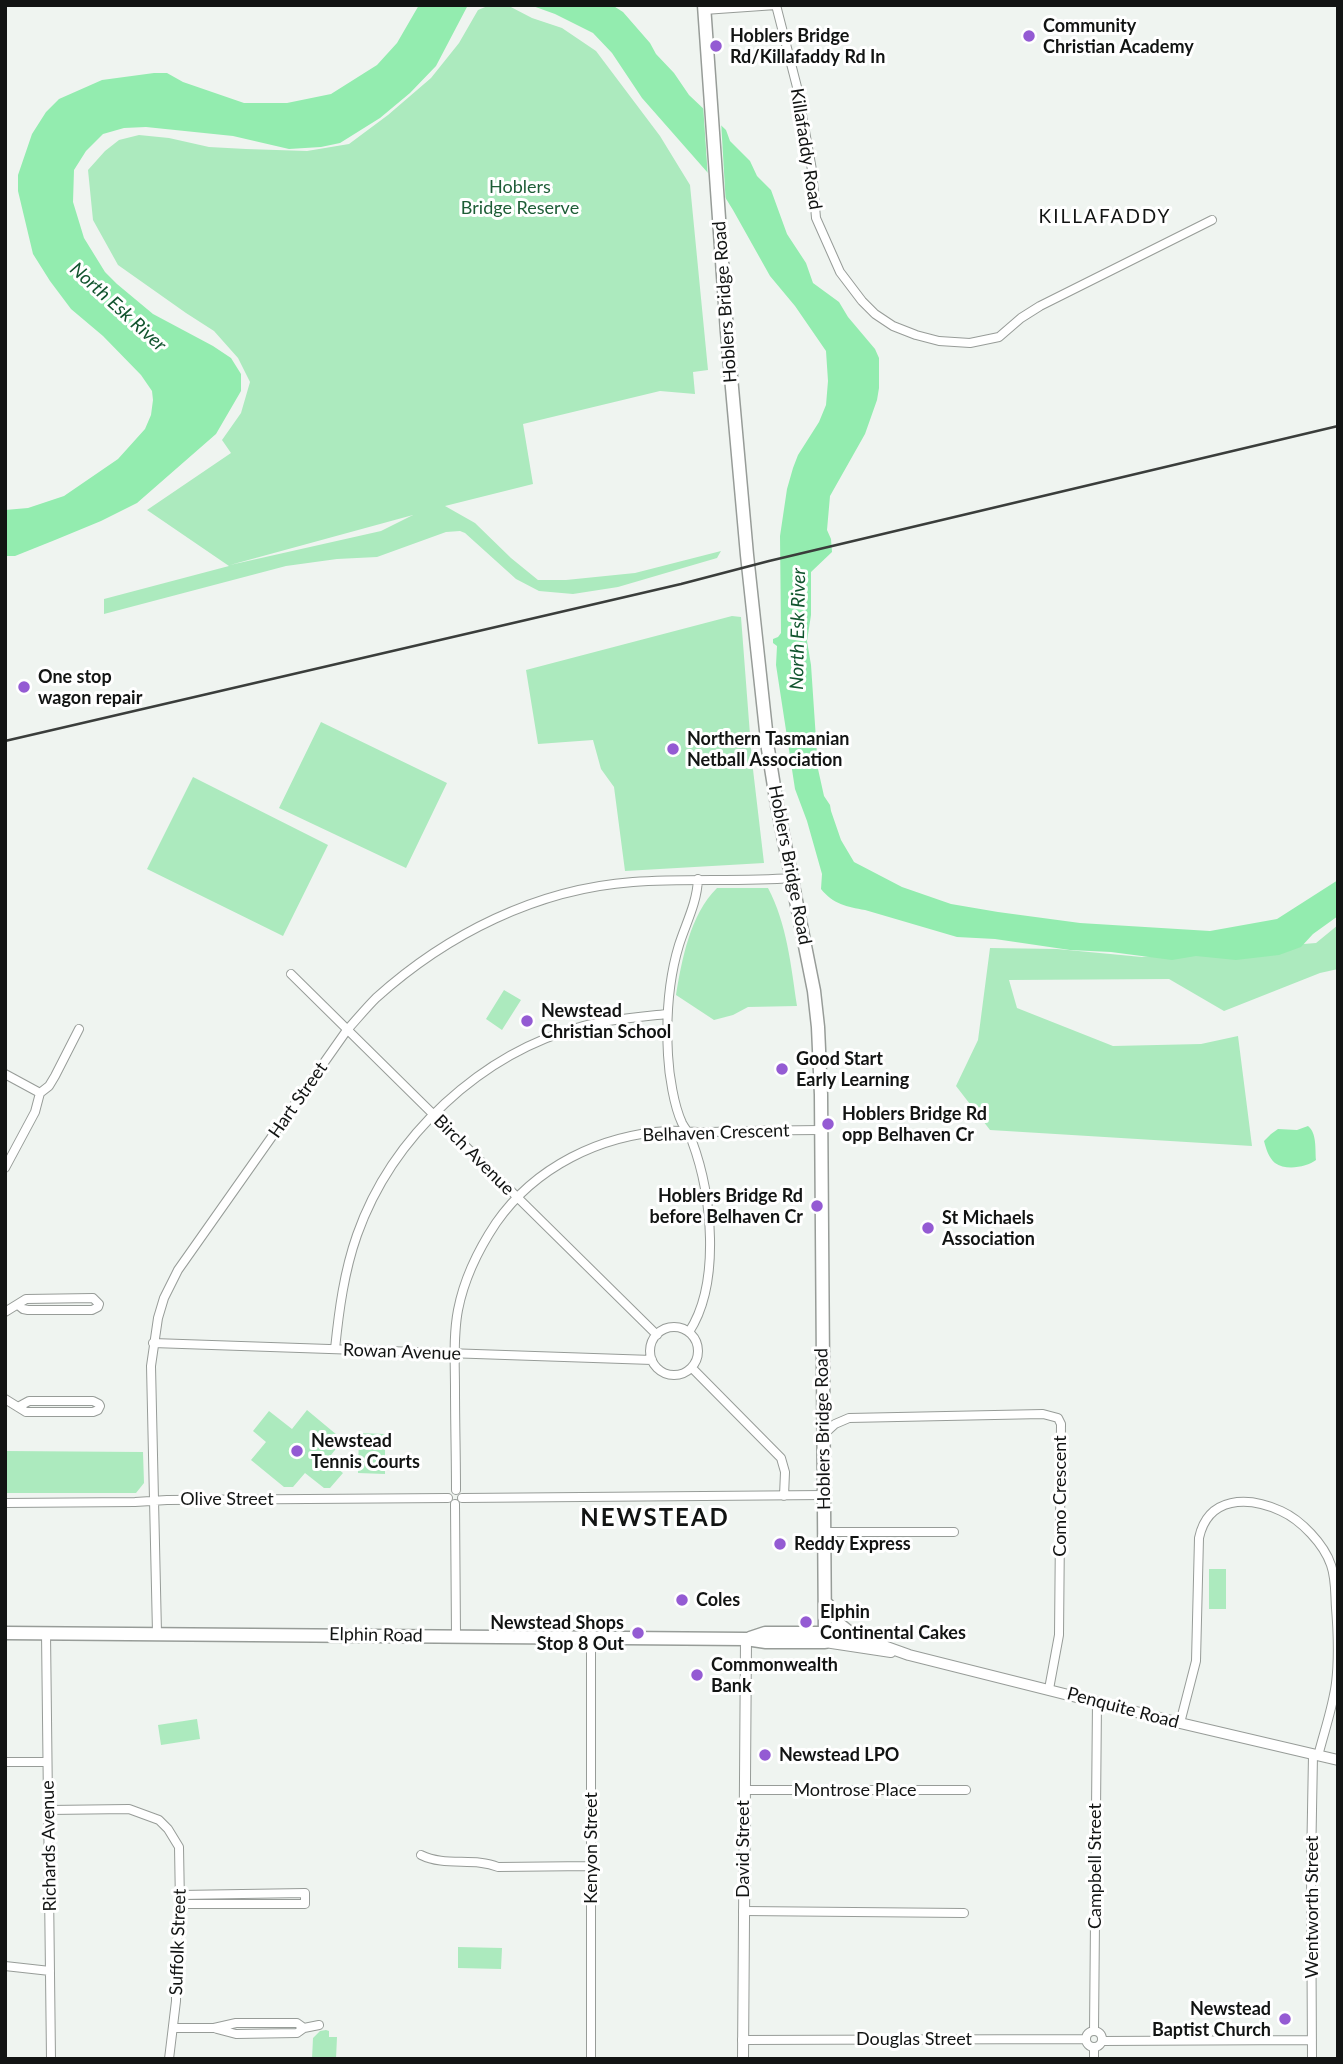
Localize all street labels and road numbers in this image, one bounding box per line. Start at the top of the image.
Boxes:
street label: Killafaddy Road [786,87,826,211]
street label: Hoblers Bridge Road [709,220,741,384]
street label: Hoblers Bridge Road [764,783,816,947]
street label: Hart Street [264,1058,332,1142]
street label: Birch Avenue [429,1110,519,1200]
street label: Belhaven Crescent [642,1120,790,1146]
street label: Rowan Avenue [343,1339,461,1365]
street label: Hoblers Bridge Road [811,1348,835,1510]
street label: Como Crescent [1049,1435,1071,1557]
street label: Olive Street [180,1488,274,1510]
street label: Elphin Road [329,1623,423,1647]
street label: Penquite Road [1065,1683,1181,1733]
street label: Montrose Place [793,1779,917,1801]
street label: Richards Avenue [37,1780,61,1912]
street label: Kenyon Street [580,1792,602,1904]
street label: David Street [732,1800,754,1898]
street label: Campbell Street [1084,1803,1106,1929]
street label: Wentworth Street [1301,1836,1323,1978]
street label: Suffolk Street [165,1888,191,1996]
street label: Douglas Street [856,2028,972,2050]

